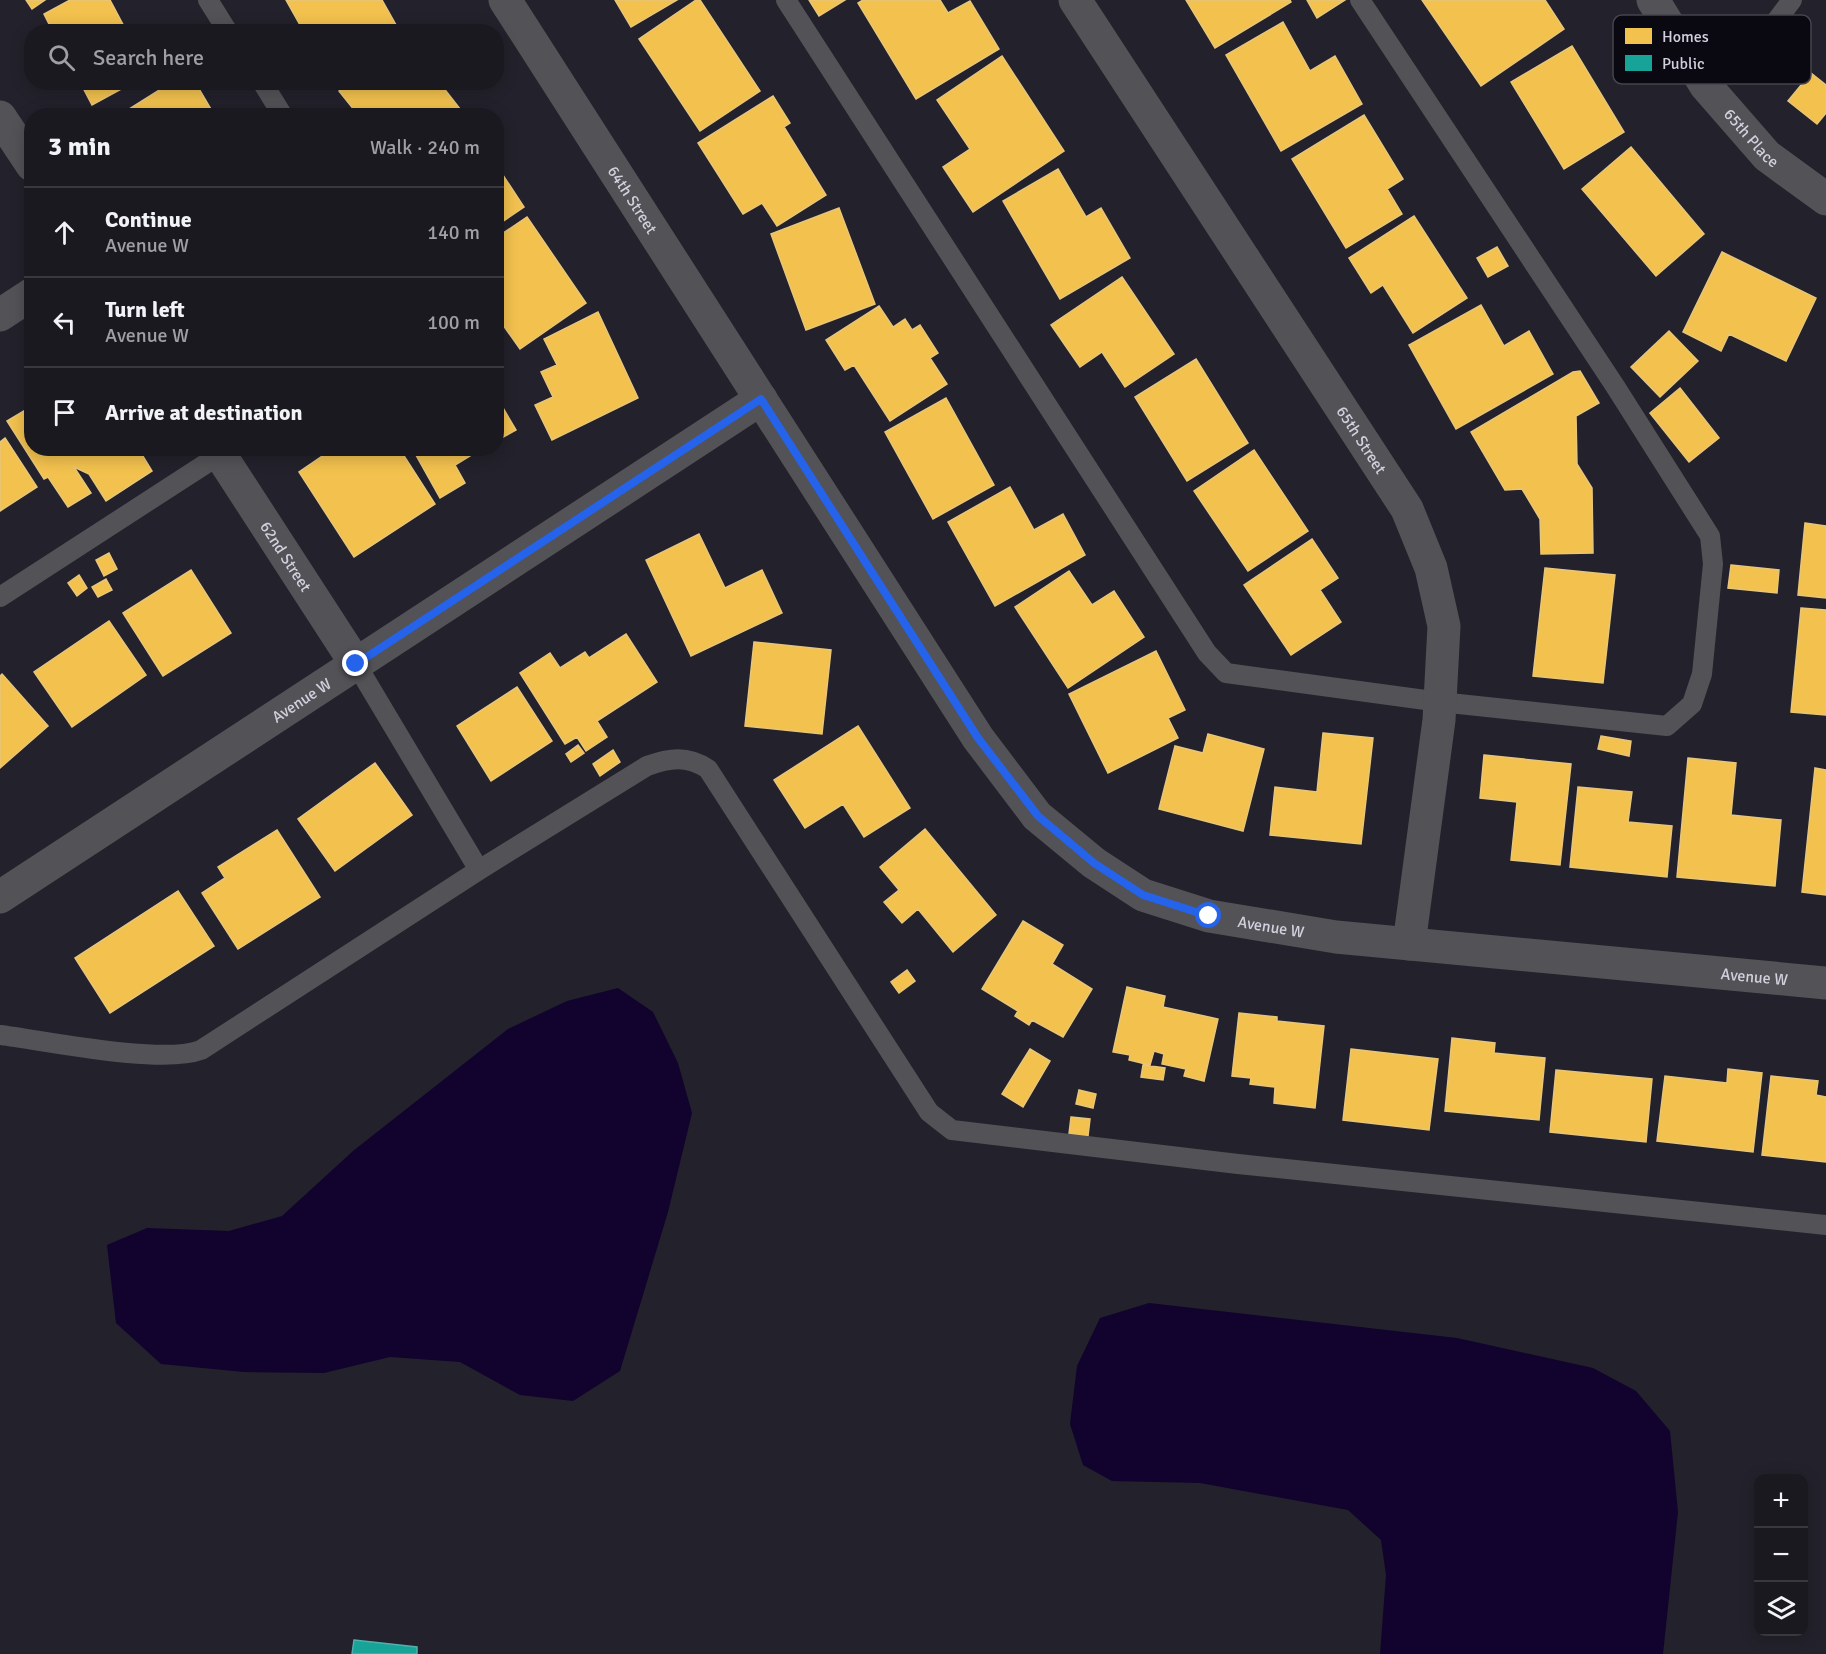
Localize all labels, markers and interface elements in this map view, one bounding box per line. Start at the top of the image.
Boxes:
legend [1613,15,1811,84]
search box [24,24,504,90]
text: Homes [1662,27,1709,47]
icon: search [45,41,78,74]
text: Search here [93,44,204,71]
text: Public [1662,54,1705,74]
street label: 65th Place [1719,105,1782,172]
text: 3 min [48,131,111,163]
text: Walk · 240 m [370,135,480,160]
street label: 64th Street [603,162,661,238]
text: Continue [105,206,192,233]
icon: ahead [48,216,81,249]
text: 140 m [427,220,480,245]
text: Avenue W [105,233,189,258]
text: Turn left [105,296,185,323]
icon: left [48,306,81,339]
text: 100 m [427,310,480,335]
text: Avenue W [105,323,189,348]
icon: arrive [48,396,81,429]
text: Arrive at destination [105,399,302,426]
street label: 65th Street [1332,403,1391,478]
street label: 62nd Street [255,518,316,596]
route end [342,650,368,676]
street label: Avenue W [268,674,336,727]
route start [1195,902,1221,928]
street label: Avenue W [1236,912,1306,943]
street label: Avenue W [1720,964,1789,990]
map controls [1754,1474,1808,1636]
button: + [1754,1474,1808,1528]
button: − [1754,1528,1808,1582]
button: layers [1754,1582,1808,1636]

